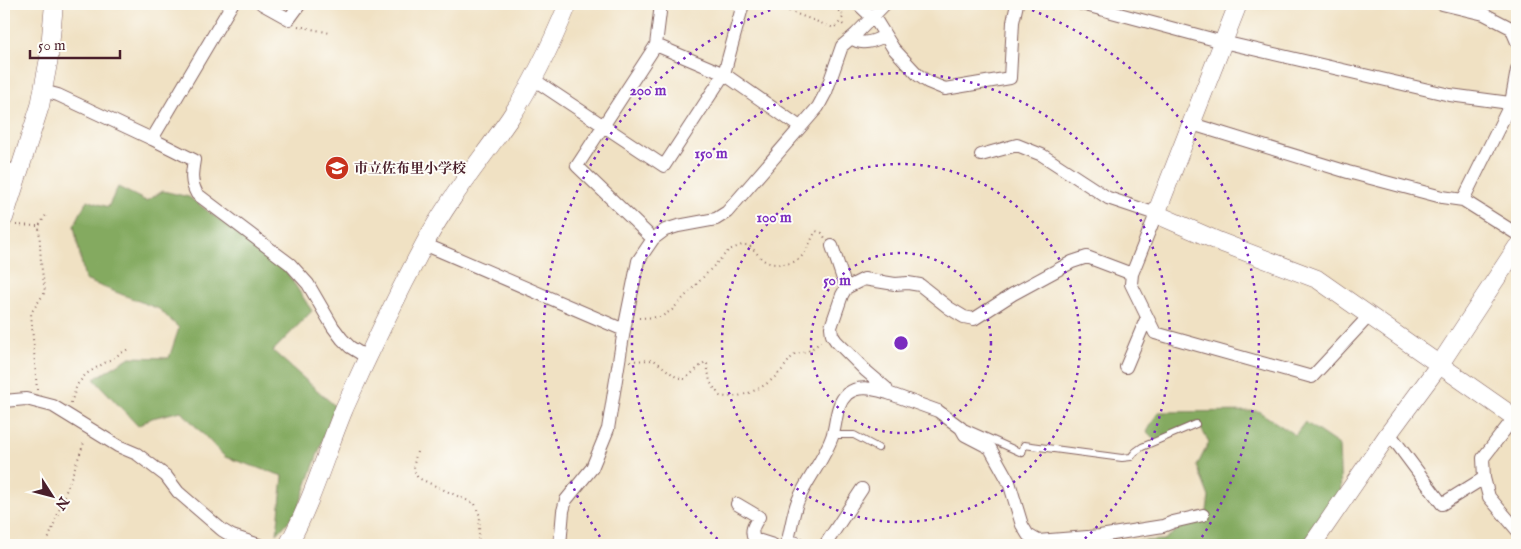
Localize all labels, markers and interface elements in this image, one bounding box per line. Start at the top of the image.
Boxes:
scale bar [30,28,120,60]
text: 50 m [38,36,66,55]
text: 200 m [630,81,667,100]
text: 150 m [694,144,728,163]
school or university icon: 市立佐布里小学校 [324,155,350,181]
place label: 市立佐布里小学校 [354,160,466,178]
text: 100 m [756,208,792,227]
text: 50 m [823,271,851,290]
centre of rings [892,334,910,352]
north arrow [28,472,78,522]
text: N [51,492,73,513]

